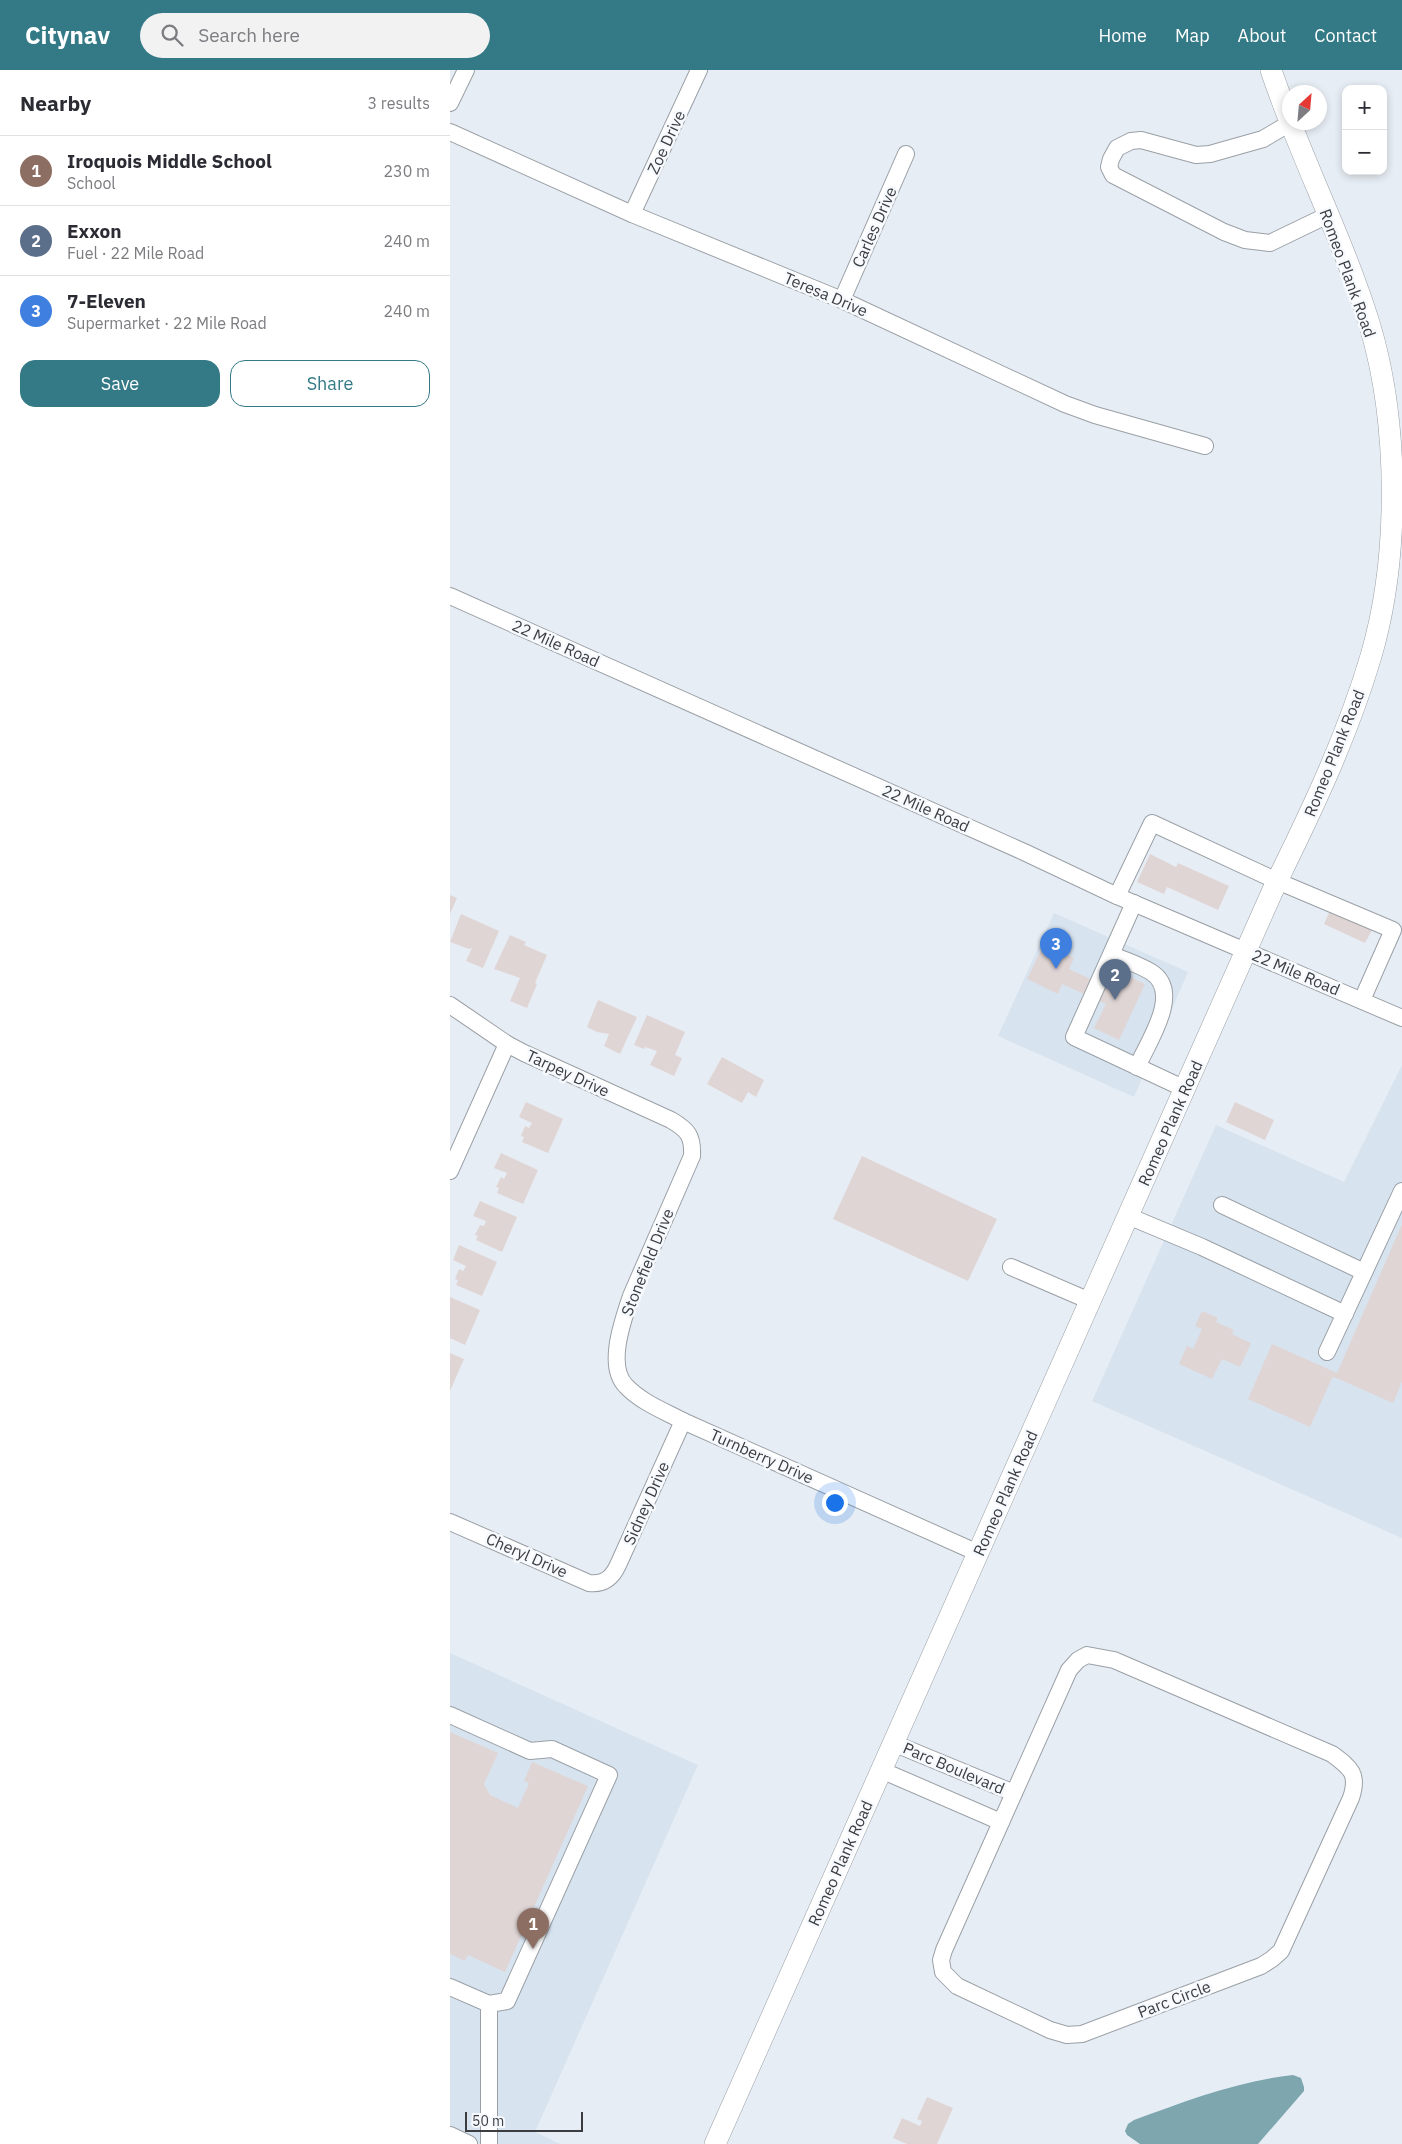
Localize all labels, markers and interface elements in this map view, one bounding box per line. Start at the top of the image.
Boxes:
search box [140,13,490,58]
text: Citynav [25,19,110,51]
icon: search [158,21,186,49]
text: Search here [198,23,300,47]
text: Home [1099,24,1147,47]
text: Map [1175,24,1210,47]
text: About [1238,24,1286,47]
text: Contact [1314,24,1377,47]
north arrow [1282,85,1327,130]
map controls [1342,85,1387,175]
button: + [1342,85,1387,130]
text: Nearby [20,89,91,117]
text: 3 results [367,93,430,113]
street label: Zoe Drive [643,107,689,177]
button: − [1342,130,1387,175]
text: Iroquois Middle School [67,149,272,173]
text: 1 [31,161,41,181]
text: 230 m [383,161,430,181]
text: School [67,173,116,193]
street label: Carles Drive [847,183,901,270]
street label: Romeo Plank Road [1315,206,1381,340]
text: Exxon [67,219,122,243]
text: 2 [31,231,41,251]
text: 240 m [383,231,430,251]
text: Fuel · 22 Mile Road [67,243,204,263]
street label: Teresa Drive [781,267,871,321]
text: 7-Eleven [67,289,146,313]
text: 3 [31,301,41,321]
text: 240 m [383,301,430,321]
text: Supermarket · 22 Mile Road [67,313,267,333]
button: Save [20,360,220,407]
button: Share [230,360,430,407]
street label: 22 Mile Road [509,615,603,671]
street label: Romeo Plank Road [1299,687,1369,819]
street label: 22 Mile Road [879,780,973,836]
pin: 3 [1040,928,1072,969]
street label: 22 Mile Road [1249,944,1343,1000]
pin: 2 [1099,959,1131,1000]
street label: Tarpey Drive [523,1045,613,1101]
street label: Romeo Plank Road [1133,1057,1207,1189]
street label: Stonefield Drive [616,1205,678,1319]
street label: Turnberry Drive [707,1424,817,1488]
street label: Romeo Plank Road [968,1427,1042,1559]
street label: Sidney Drive [619,1458,673,1548]
your location [822,1490,848,1516]
street label: Cheryl Drive [483,1528,571,1582]
street label: Parc Boulevard [900,1738,1008,1798]
street label: Romeo Plank Road [803,1797,877,1929]
pin: 1 [517,1908,549,1949]
street label: Parc Circle [1135,1976,1214,2022]
scale bar [465,2109,582,2132]
text: 50 m [472,2112,504,2130]

